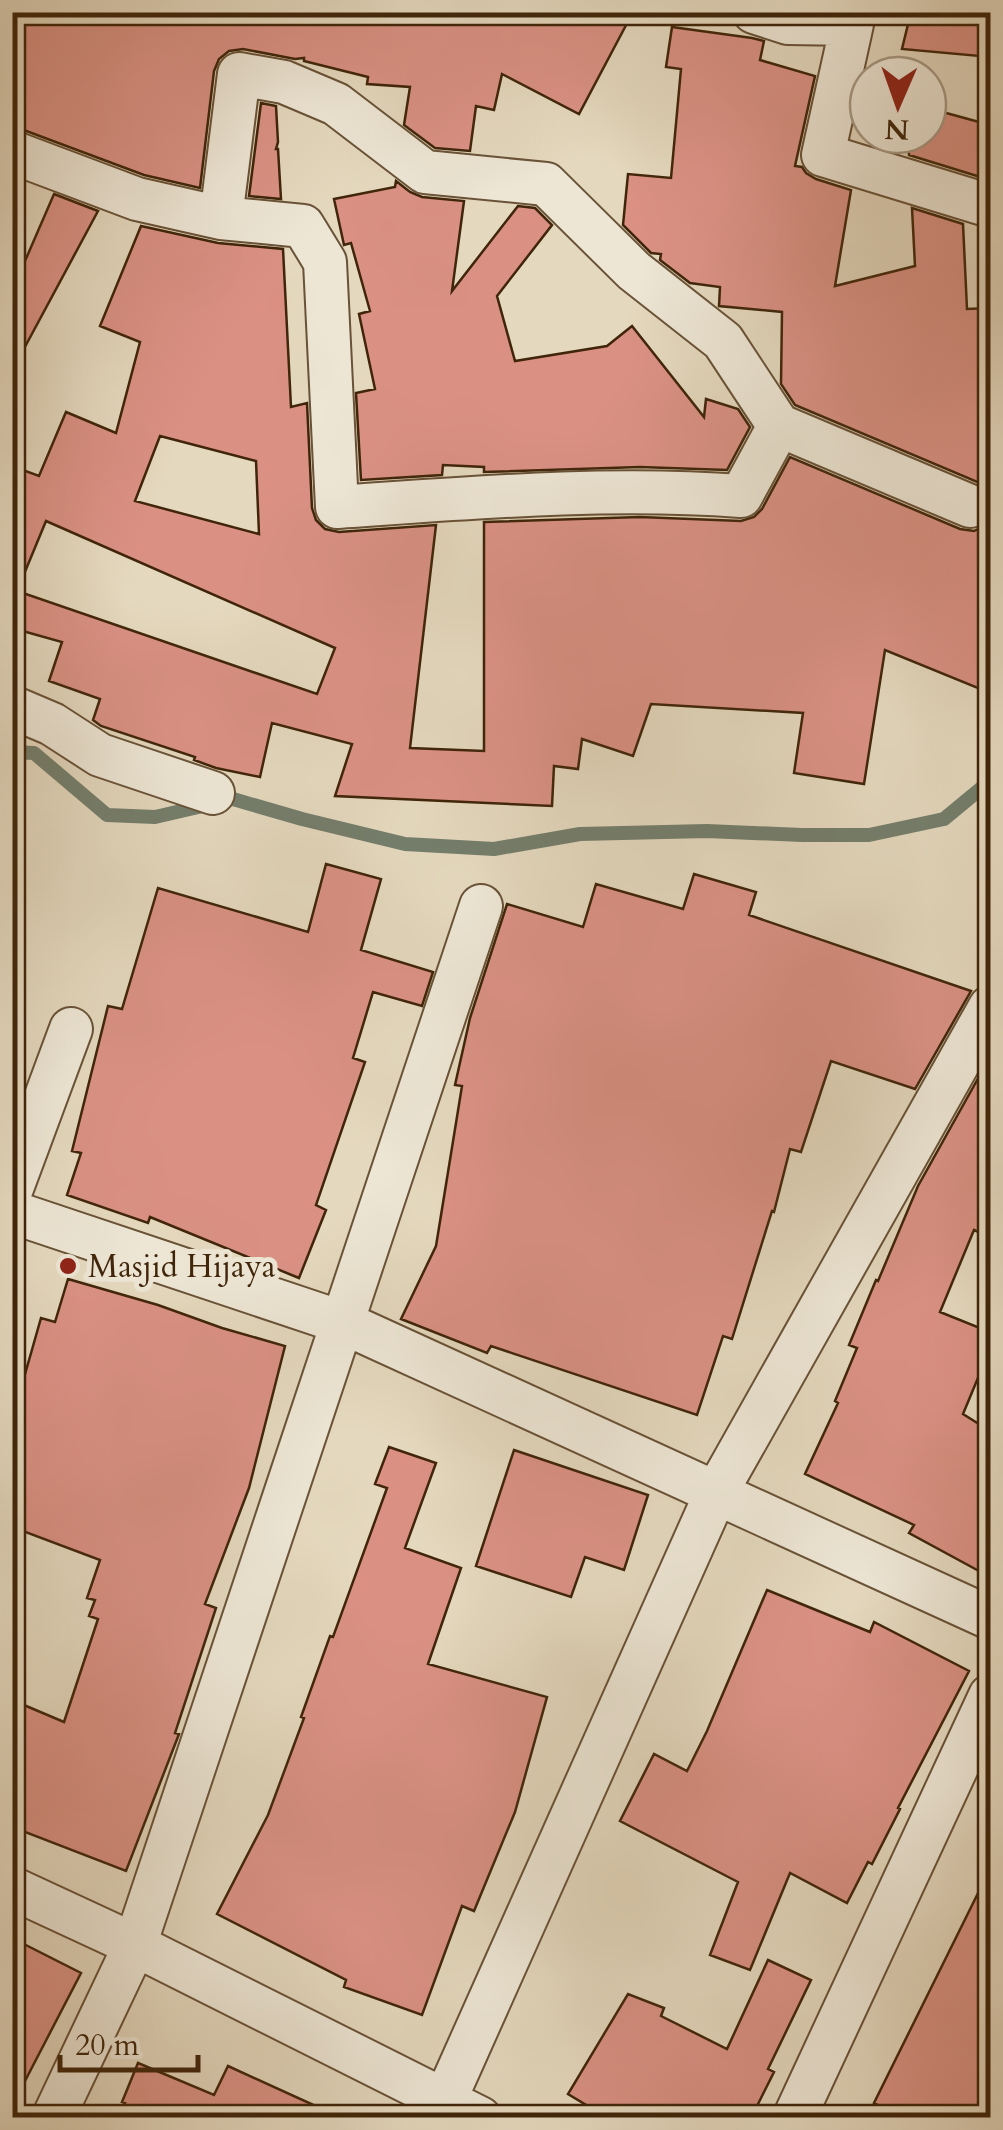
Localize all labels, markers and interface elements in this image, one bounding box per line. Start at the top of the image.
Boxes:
north arrow [848,55,948,155]
text: N [884,110,910,148]
place label: Masjid Hijaya [88,1245,276,1289]
marker: Masjid Hijaya [57,1255,79,1277]
scale bar [60,2010,198,2072]
text: 20 m [75,2025,140,2066]

